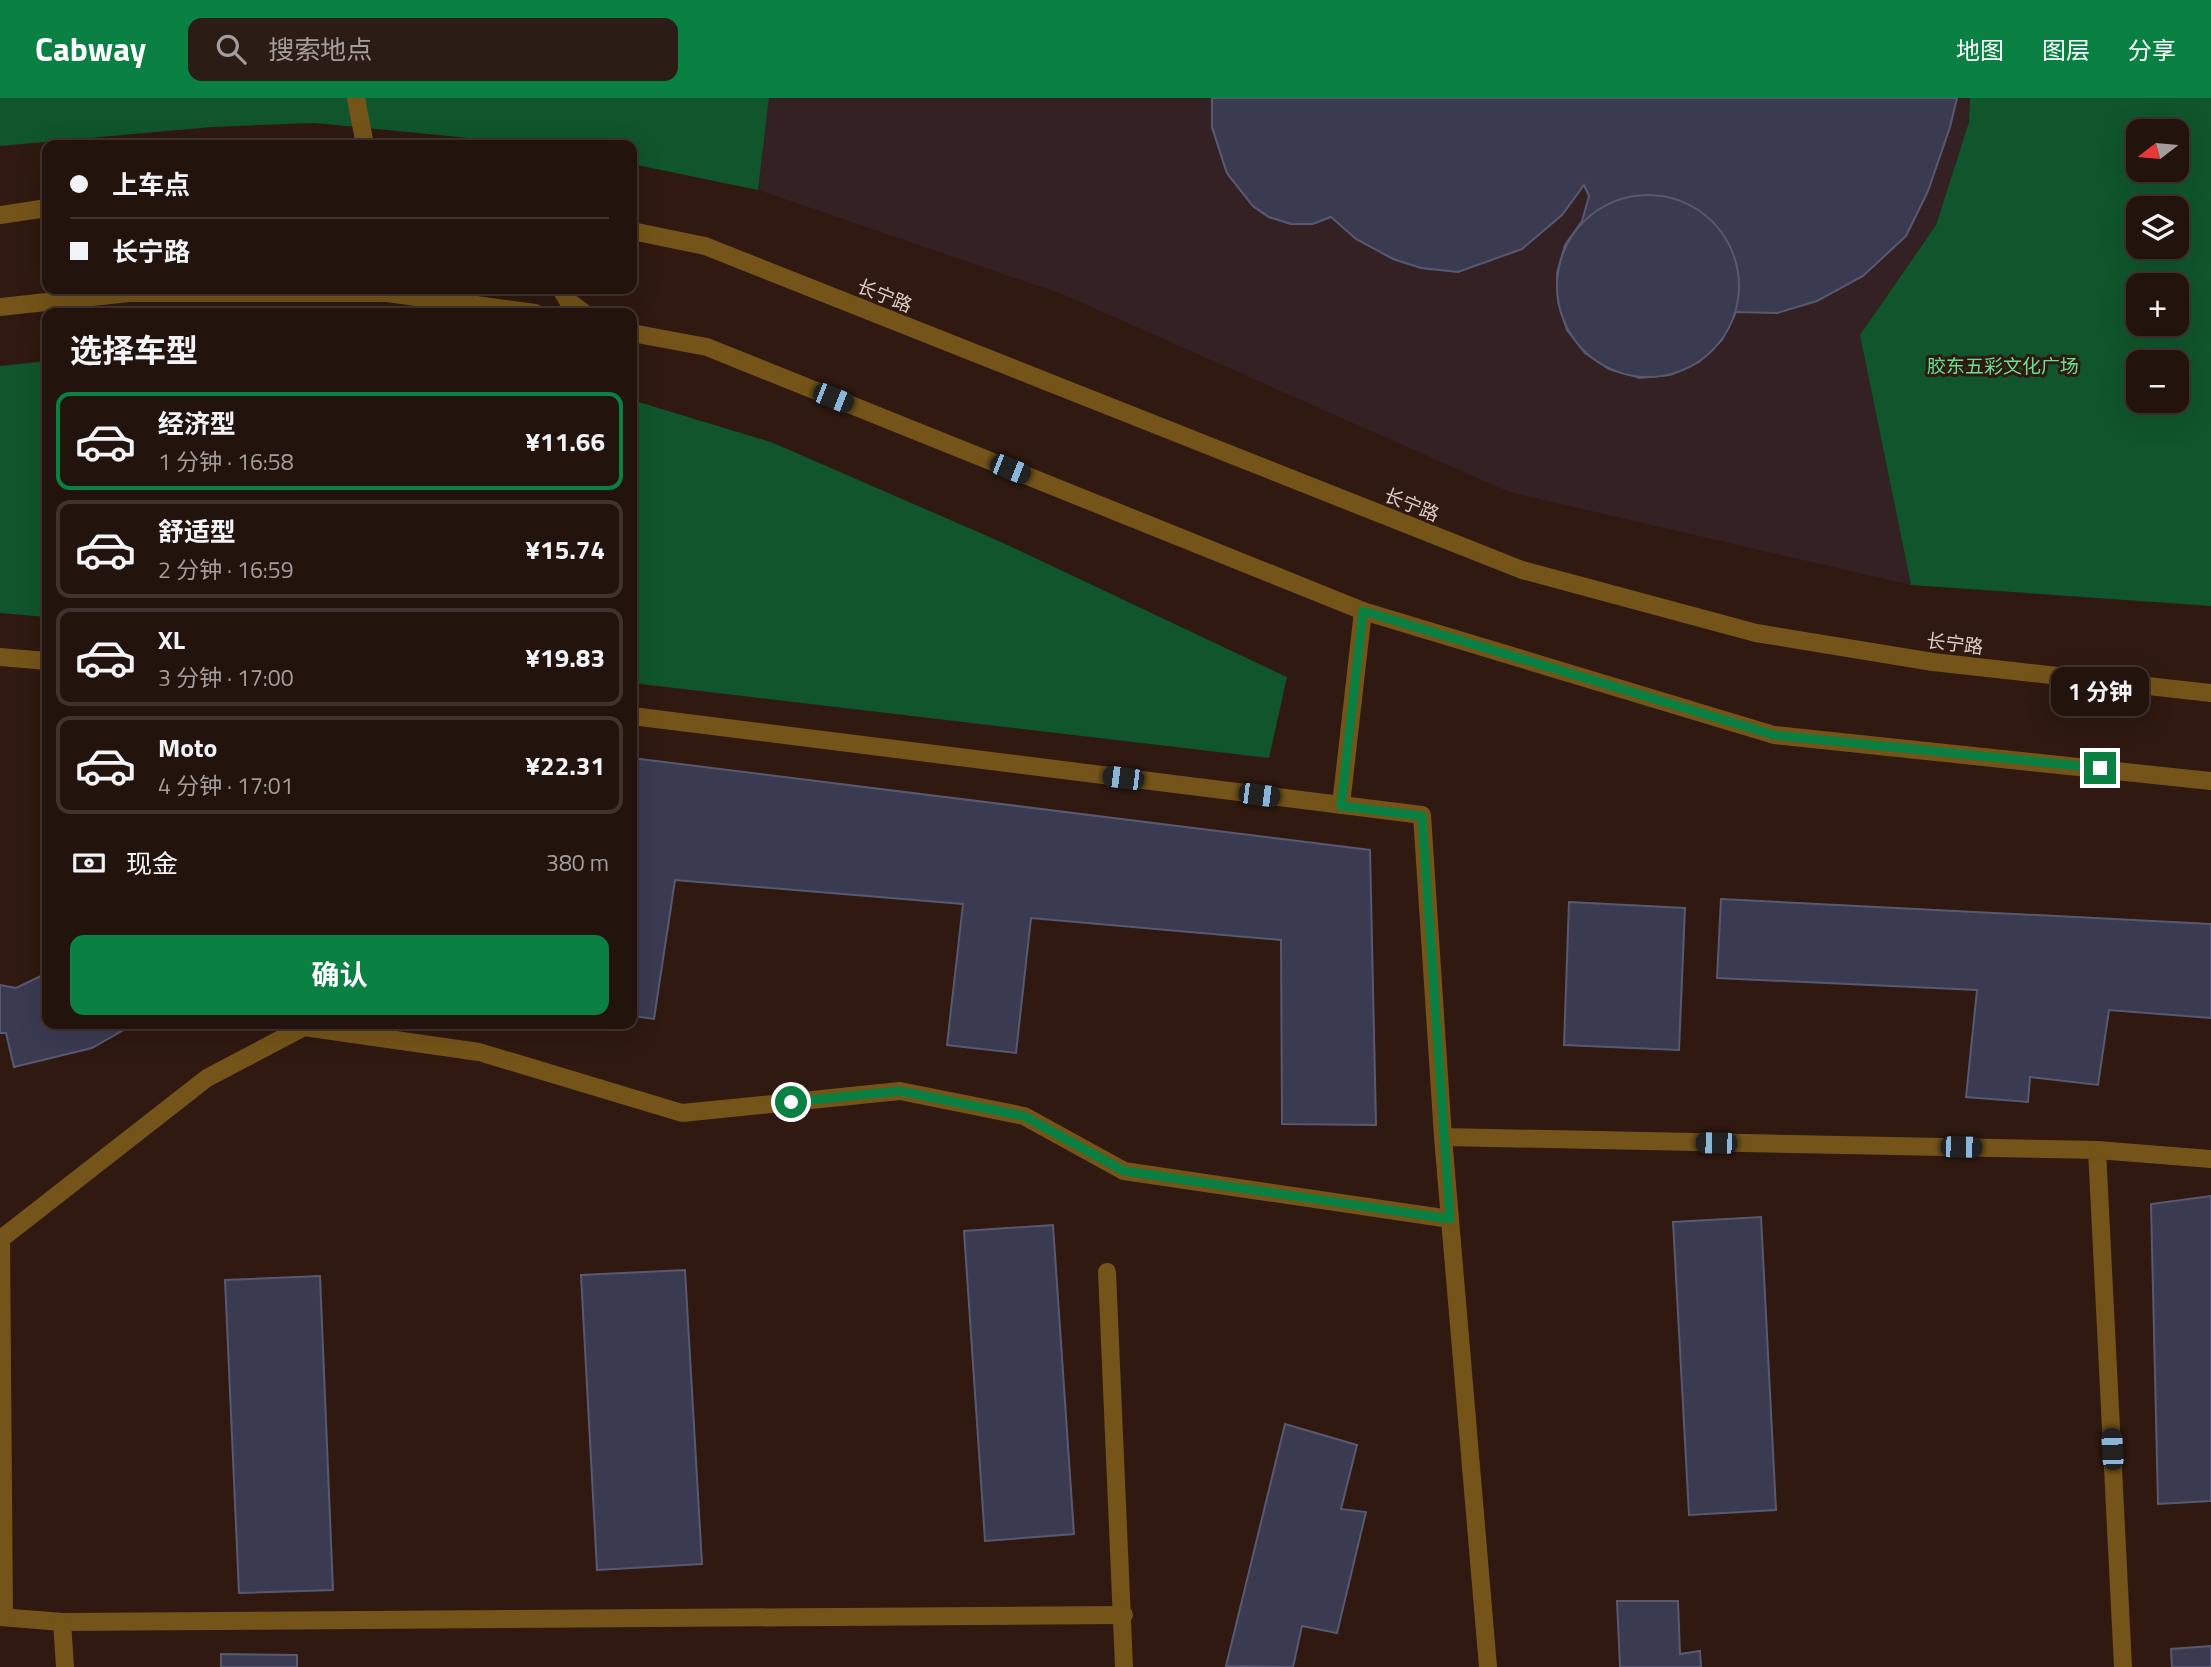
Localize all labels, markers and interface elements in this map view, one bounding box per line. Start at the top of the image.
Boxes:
search box [188,18,678,81]
text: Cabway [35,24,146,74]
icon: search [212,30,250,68]
text: 搜索地点 [268,30,372,69]
text: 地图 [1956,32,2004,68]
text: 图层 [2042,32,2090,68]
text: 分享 [2128,32,2176,68]
north arrow [2126,119,2189,182]
map controls [2126,119,2189,413]
text: 上车点 [112,165,190,204]
button: layers [2126,196,2189,259]
text: 长宁路 [112,232,190,271]
street label: 长宁路 [853,271,917,319]
button: + [2126,273,2189,336]
text: 选择车型 [70,326,198,374]
button: − [2126,350,2189,413]
park label: 胶东五彩文化广场 [1927,351,2079,380]
car [810,380,857,416]
text: 经济型 [158,404,236,443]
icon: car [74,410,137,473]
text: ¥11.66 [526,422,605,461]
text: 1 分钟 · 16:58 [158,444,294,479]
car [987,451,1034,487]
street label: 长宁路 [1380,480,1444,528]
text: 舒适型 [158,512,236,551]
icon: car [74,518,137,581]
text: ¥15.74 [526,530,605,569]
text: 2 分钟 · 16:59 [158,552,294,587]
text: XL [158,620,185,659]
street label: 长宁路 [1925,625,1985,661]
icon: car [74,626,137,689]
text: ¥19.83 [526,638,605,677]
text: 3 分钟 · 17:00 [158,660,294,695]
callout: 1 分钟 [2051,666,2149,716]
text: 1 分钟 [2068,674,2132,709]
text: Moto [158,728,217,767]
icon: car [74,734,137,797]
text: ¥22.31 [526,746,605,785]
route end [2084,752,2116,784]
car [1101,765,1146,791]
text: 4 分钟 · 17:01 [158,768,294,803]
car [1237,782,1282,808]
icon: cash [70,844,108,882]
text: 现金 [126,844,178,883]
text: 380 m [546,845,609,880]
button: 确认 [70,935,609,1015]
route start [775,1086,807,1118]
car [1695,1132,1738,1154]
car [1940,1136,1983,1158]
car [2101,1427,2124,1471]

